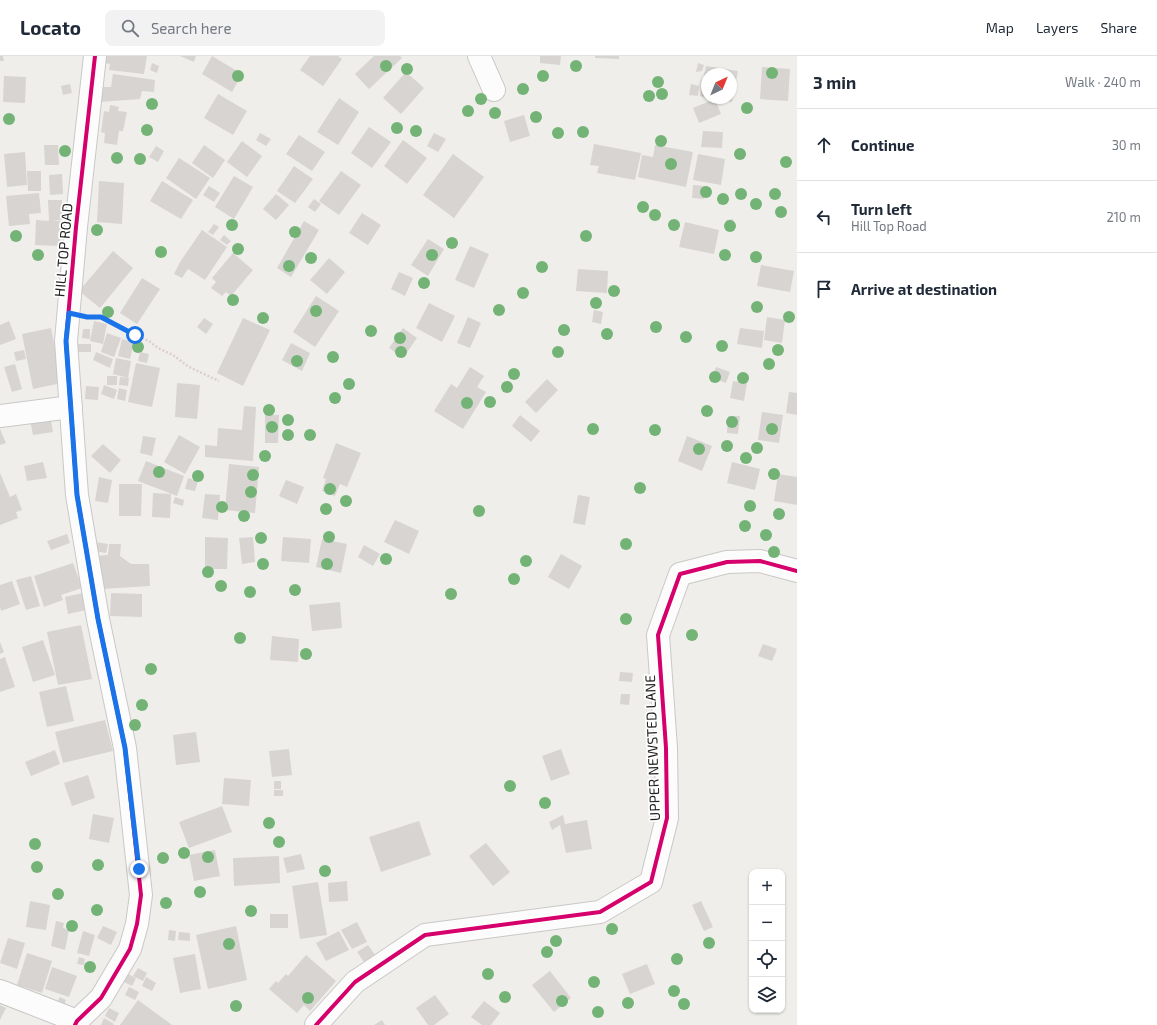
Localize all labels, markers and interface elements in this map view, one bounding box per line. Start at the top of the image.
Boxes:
search box [105,10,385,46]
text: Locato [20,16,81,39]
icon: search [119,17,141,39]
text: Search here [151,19,231,37]
text: Map [986,19,1014,36]
text: Layers [1036,19,1078,36]
text: Share [1100,19,1137,36]
north arrow [701,68,737,104]
text: 3 min [813,72,856,92]
text: Walk · 240 m [1065,74,1141,90]
icon: ahead [813,134,835,156]
text: Continue [851,136,914,154]
text: 30 m [1112,137,1141,153]
text: Turn left [851,200,912,218]
street label: HILL TOP ROAD [50,202,76,298]
icon: left [813,206,835,228]
text: 210 m [1106,209,1141,225]
text: Hill Top Road [851,218,927,234]
icon: arrive [813,278,835,300]
text: Arrive at destination [851,280,997,298]
route start [126,326,144,344]
street label: UPPER NEWSTED LANE [641,674,663,821]
route end [130,860,148,878]
map controls [749,869,785,1013]
button: + [749,869,785,905]
button: − [749,905,785,941]
button: locate [749,941,785,977]
button: layers [749,977,785,1013]

